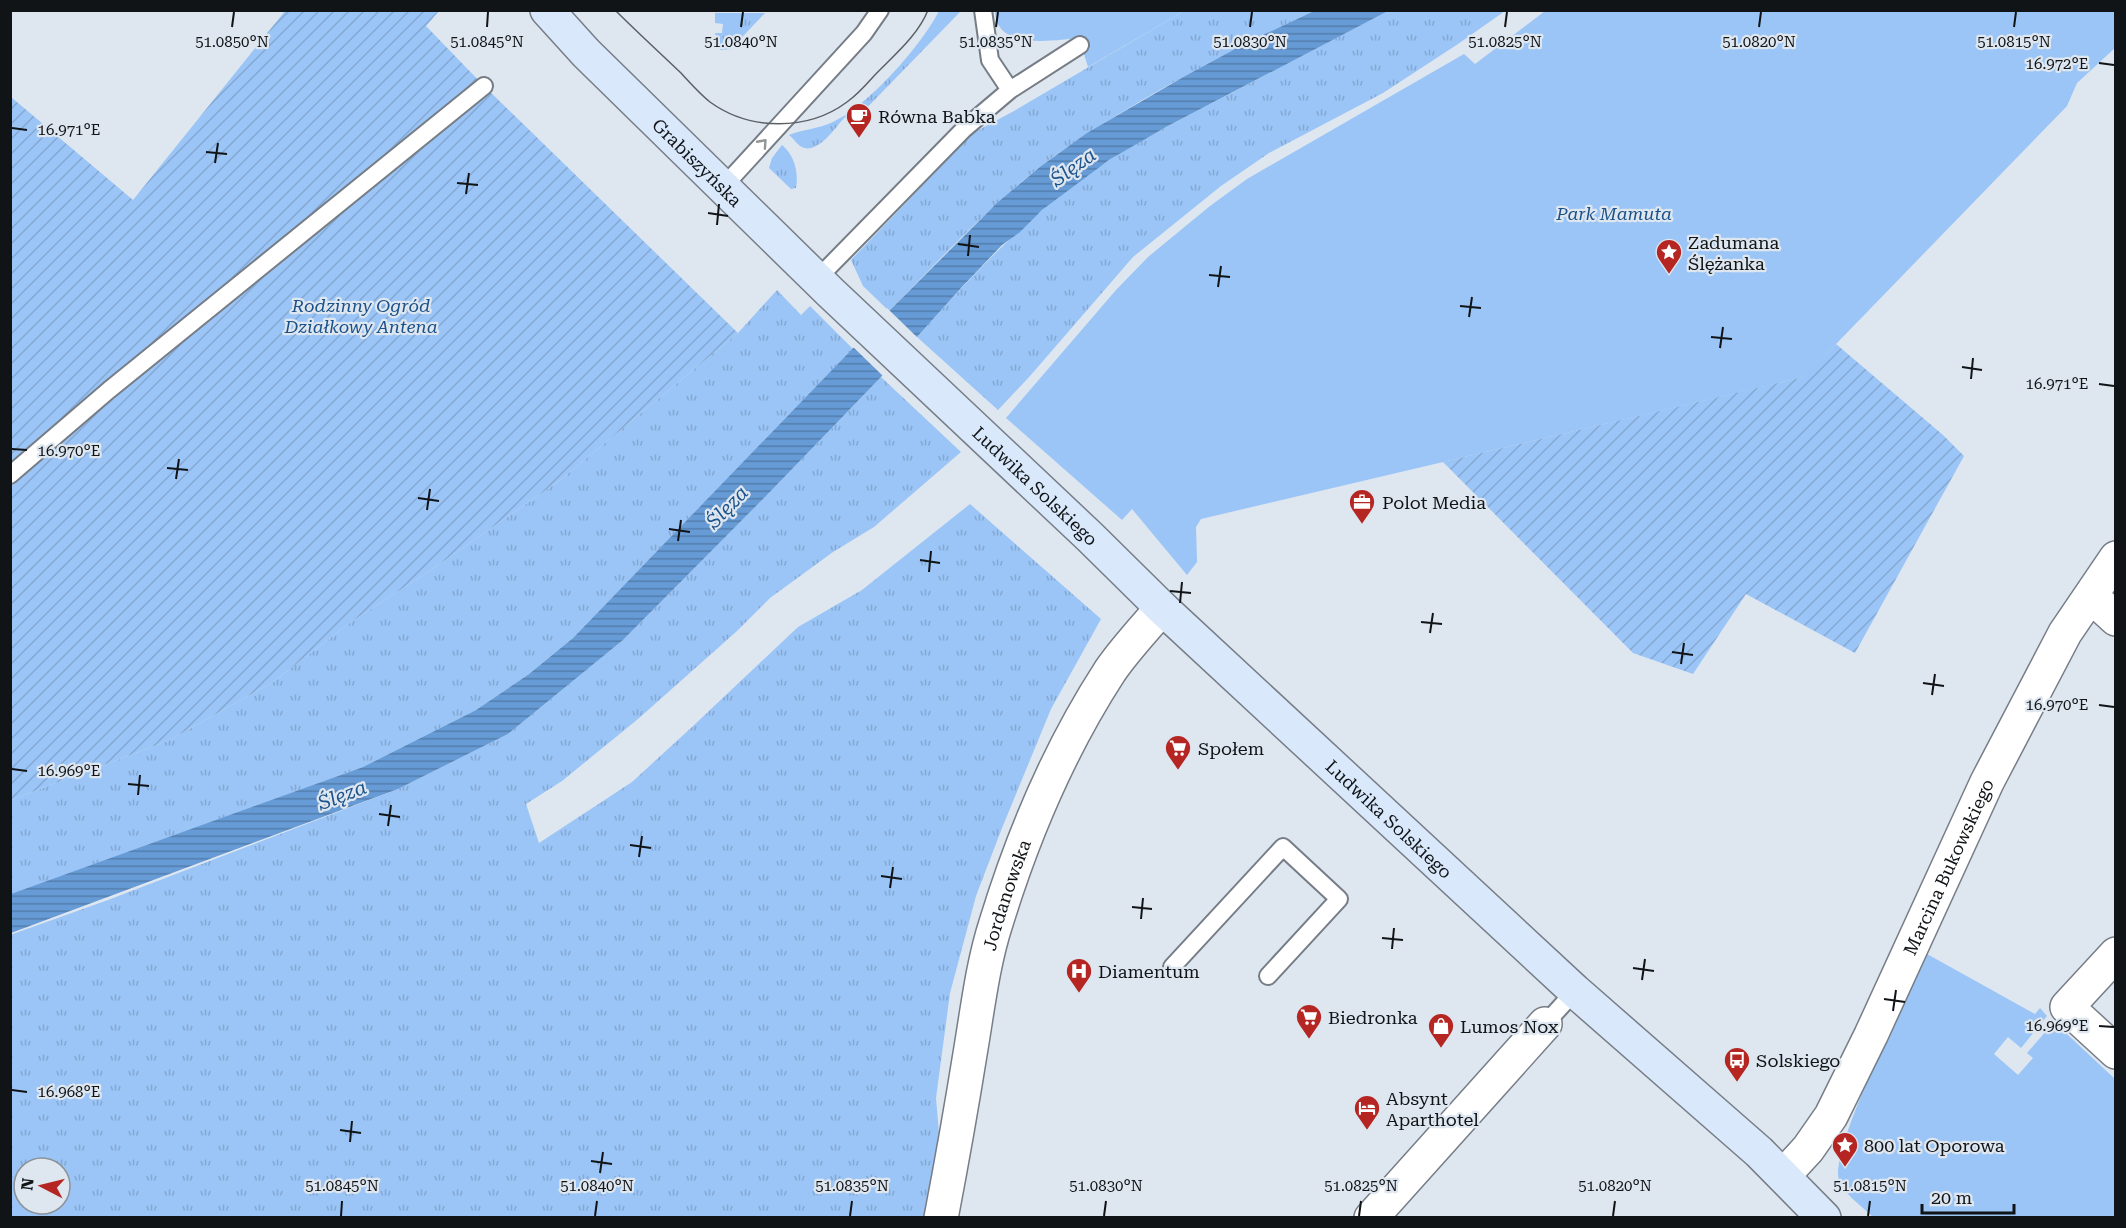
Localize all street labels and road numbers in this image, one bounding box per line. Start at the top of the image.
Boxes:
street label: Grabiszyńska [648,114,747,211]
street label: Ludwika Solskiego [969,422,1103,550]
street label: Ludwika Solskiego [1322,755,1457,882]
street label: Marcina Bukowskiego [1899,775,1998,958]
street label: Jordanowska [978,836,1035,953]

